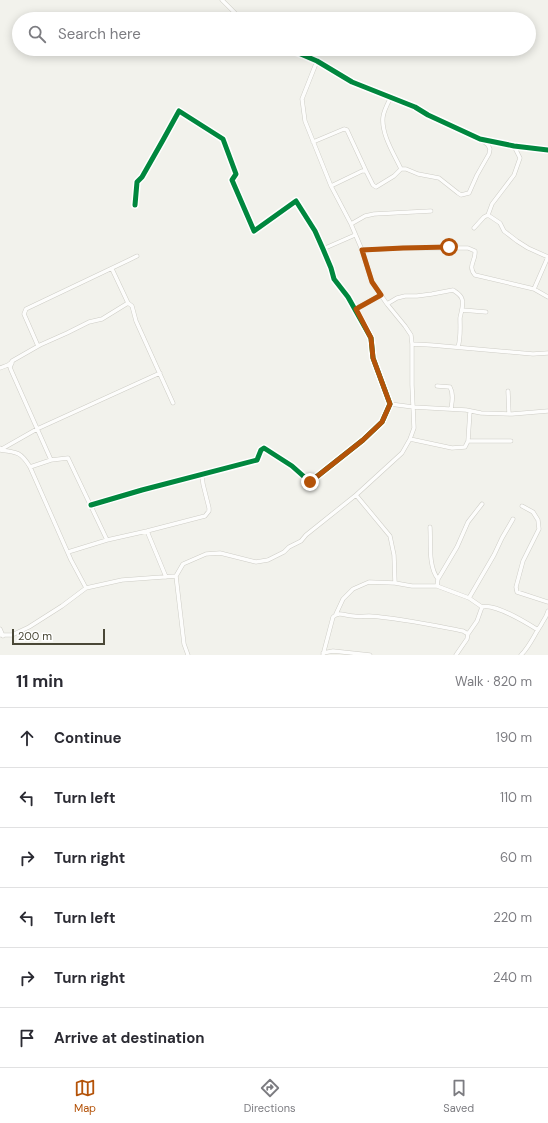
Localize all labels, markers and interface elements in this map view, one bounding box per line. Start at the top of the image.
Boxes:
search box [12,12,536,56]
icon: search [26,23,48,45]
text: Search here [58,24,141,44]
route start [440,238,458,256]
route end [301,473,319,491]
scale bar [12,627,105,646]
text: 200 m [18,629,52,643]
text: 11 min [16,670,64,692]
text: Walk · 820 m [455,673,532,690]
icon: ahead [16,727,38,749]
text: Continue [54,728,122,748]
text: 190 m [496,729,532,746]
icon: left [16,787,38,809]
text: Turn left [54,788,115,808]
text: 110 m [500,789,532,806]
icon: right [16,847,38,869]
text: Turn right [54,848,125,868]
text: 60 m [500,849,532,866]
icon: left [16,907,38,929]
text: Turn left [54,908,115,928]
text: 220 m [493,909,532,926]
icon: right [16,967,38,989]
text: Turn right [54,968,125,988]
text: 240 m [493,969,532,986]
icon: arrive [16,1027,38,1049]
text: Arrive at destination [54,1028,205,1048]
tab: Map [74,1077,96,1115]
tab: Directions [244,1077,296,1115]
tab: Saved [443,1077,474,1115]

